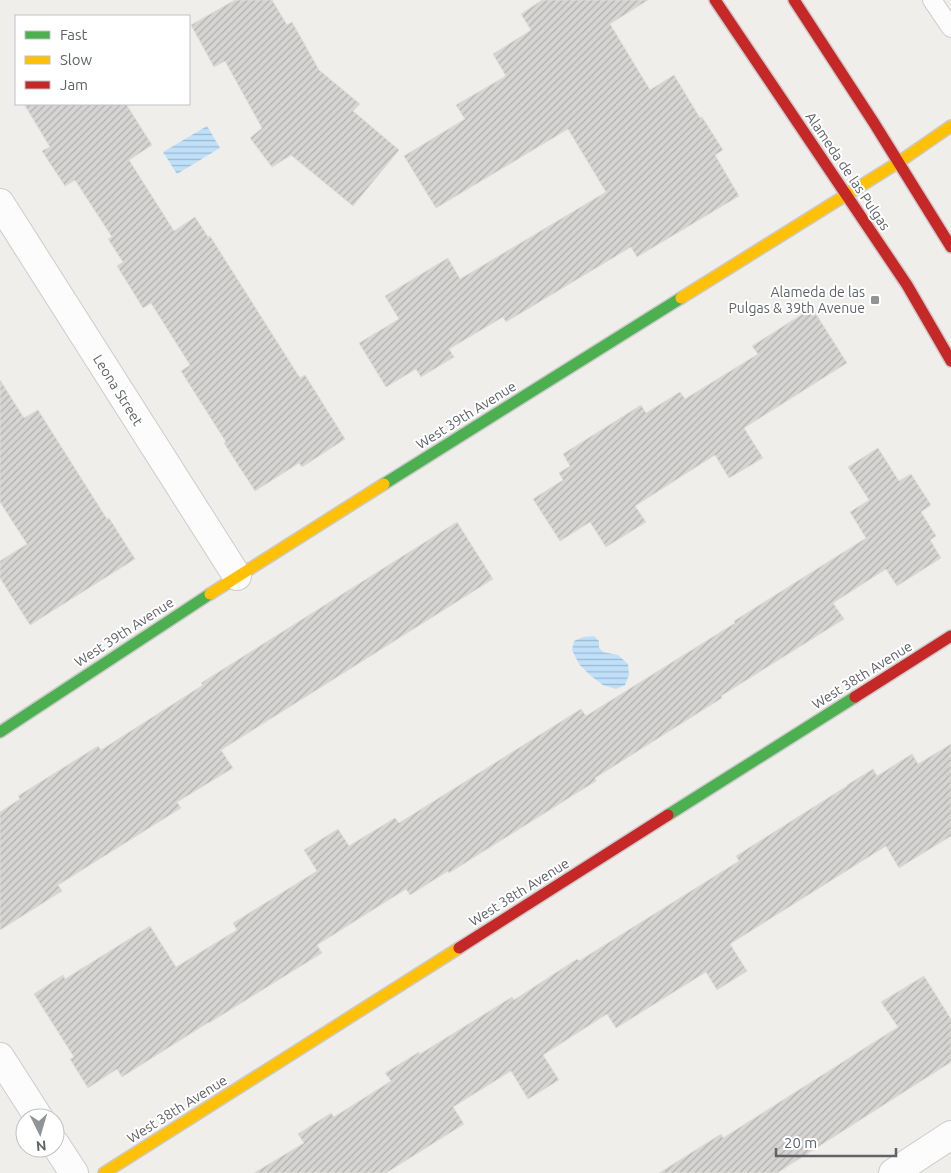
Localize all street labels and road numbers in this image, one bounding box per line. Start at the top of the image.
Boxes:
street label: Alameda de las Pulgas [802,109,894,233]
street label: Leona Street [90,352,146,429]
street label: West 39th Avenue [413,378,519,452]
street label: West 39th Avenue [71,594,177,670]
street label: West 38th Avenue [809,638,915,712]
street label: West 38th Avenue [466,855,572,929]
street label: West 38th Avenue [124,1072,230,1146]

